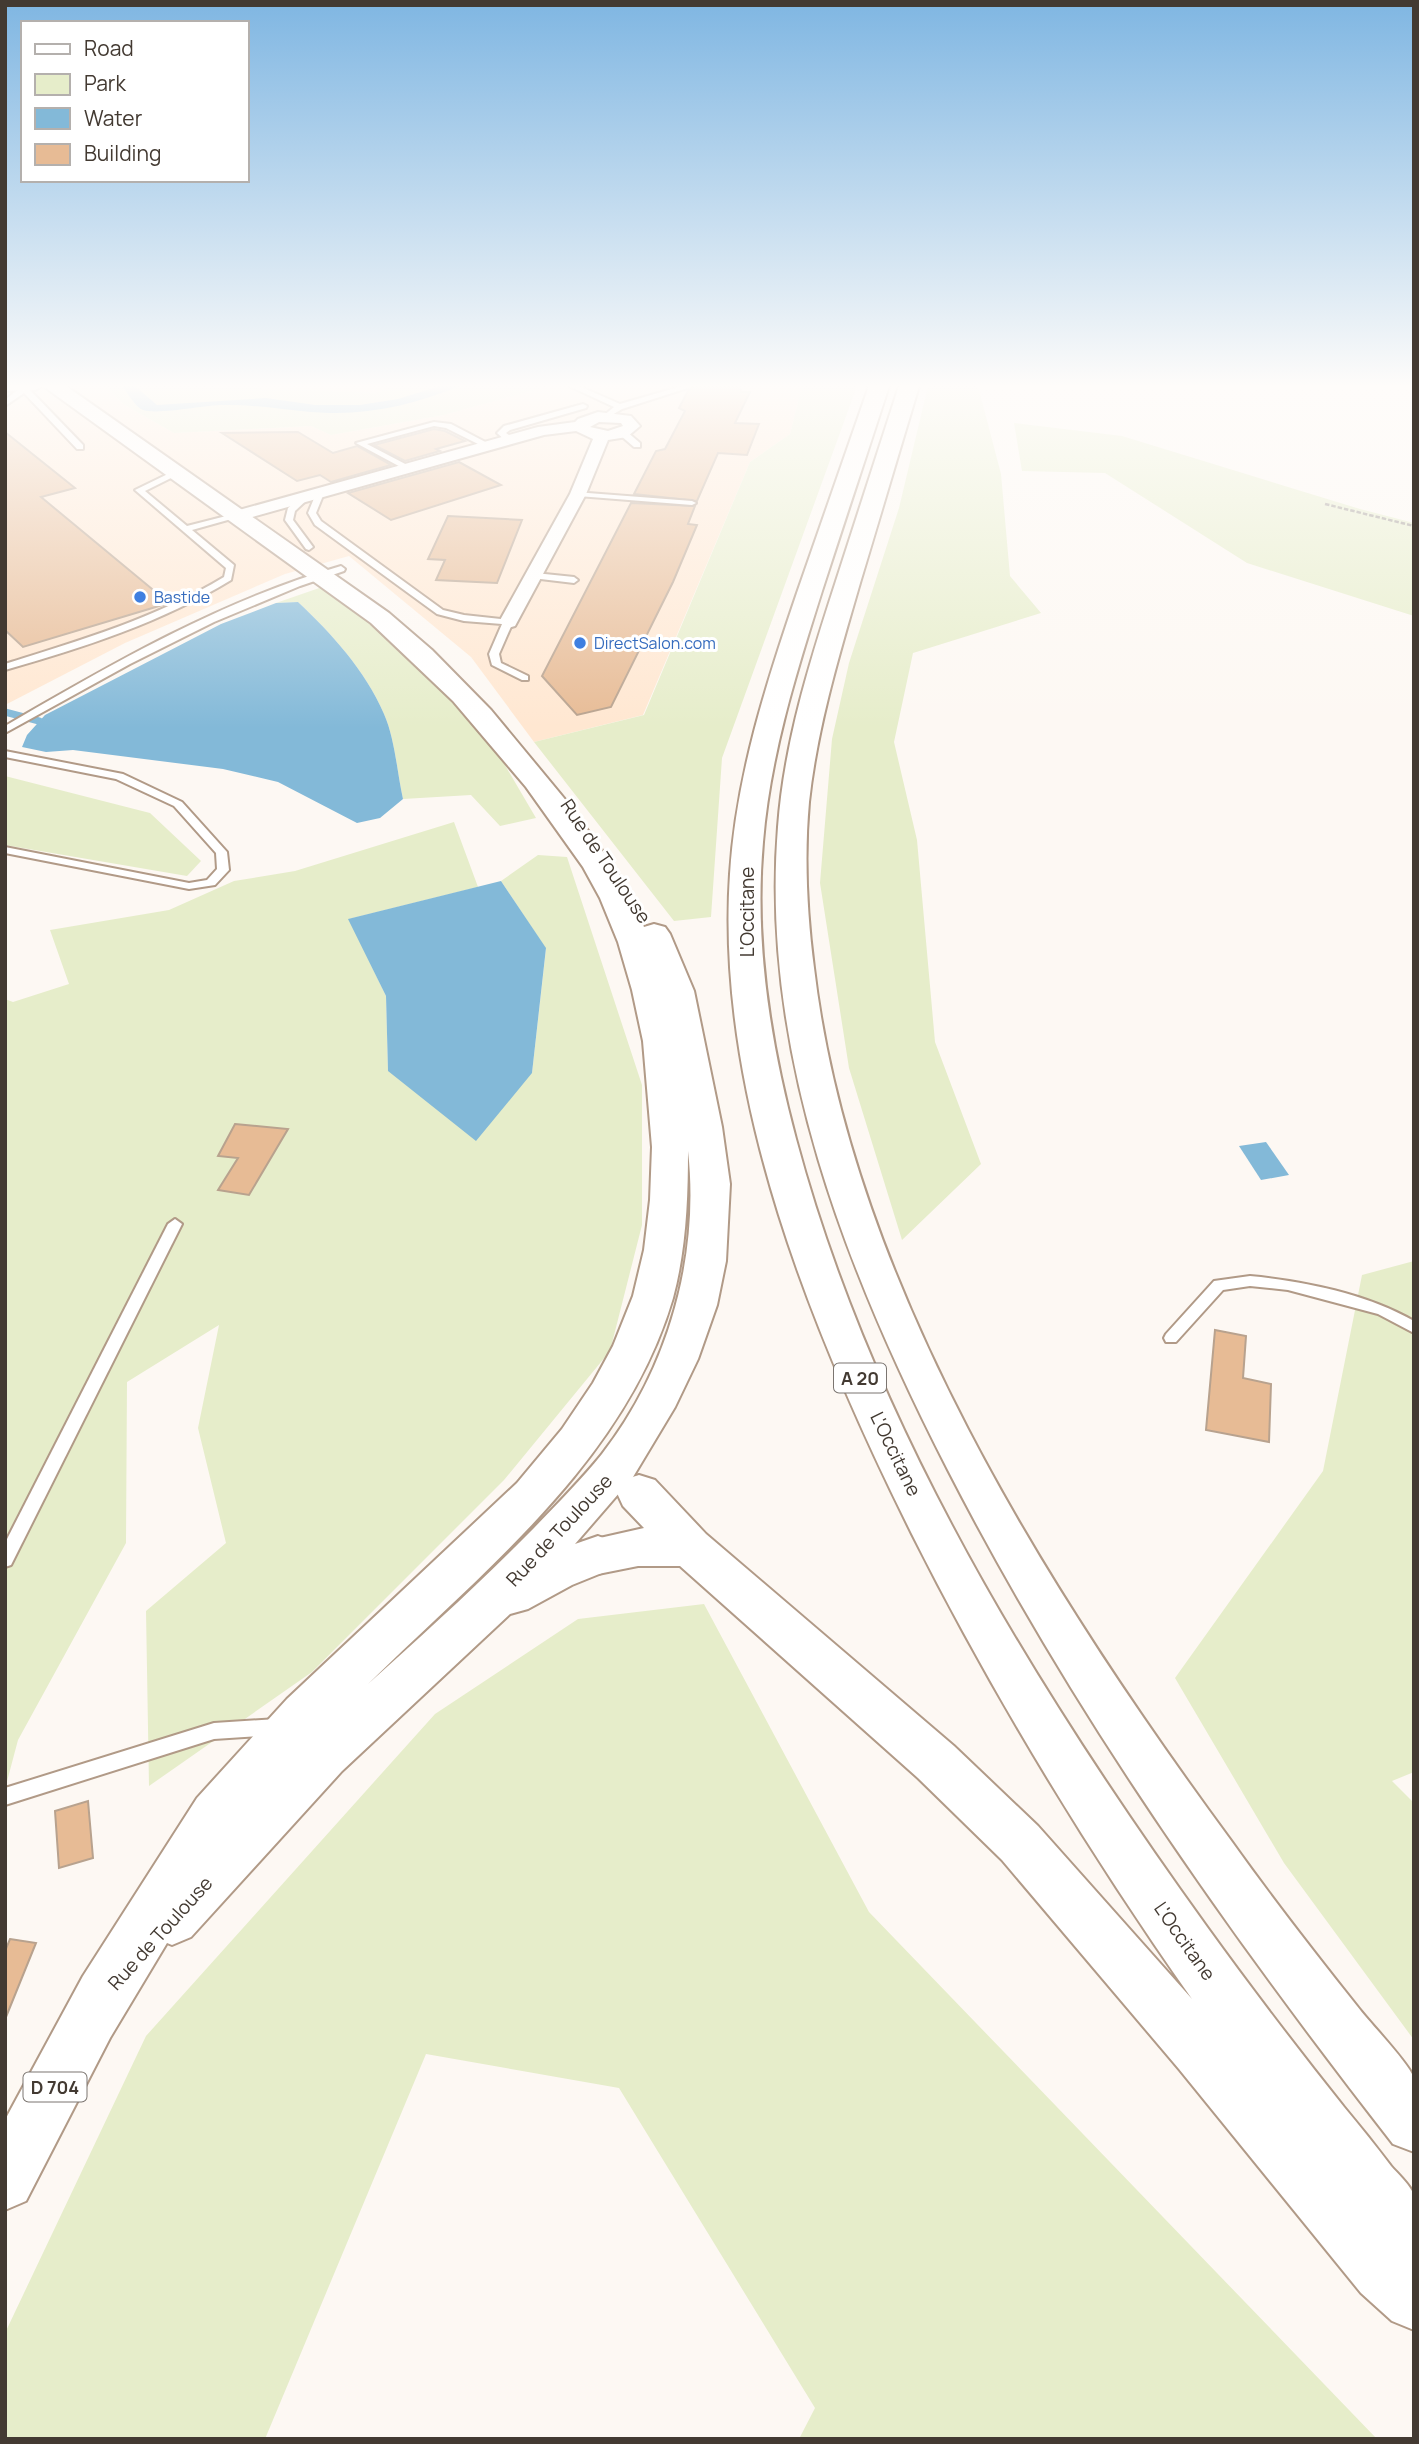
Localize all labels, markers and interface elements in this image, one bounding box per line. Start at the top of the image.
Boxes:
legend [21,21,248,182]
text: Road [84,34,134,62]
text: Park [84,69,126,97]
text: Water [84,104,143,132]
text: Building [84,139,161,167]
place label: Bastide [154,586,210,608]
marker: Bastide [132,589,148,605]
place label: DirectSalon.com [594,632,716,654]
marker: DirectSalon.com [572,635,588,651]
street label: Rue de Toulouse [555,794,657,928]
street label: L'Occitane [734,867,760,957]
road number: A 20 [834,1364,886,1392]
street label: L'Occitane [864,1408,928,1500]
street label: Rue de Toulouse [500,1468,618,1592]
street label: Rue de Toulouse [102,1871,218,1995]
street label: L'Occitane [1148,1896,1222,1986]
road number: D 704 [23,2073,86,2102]

